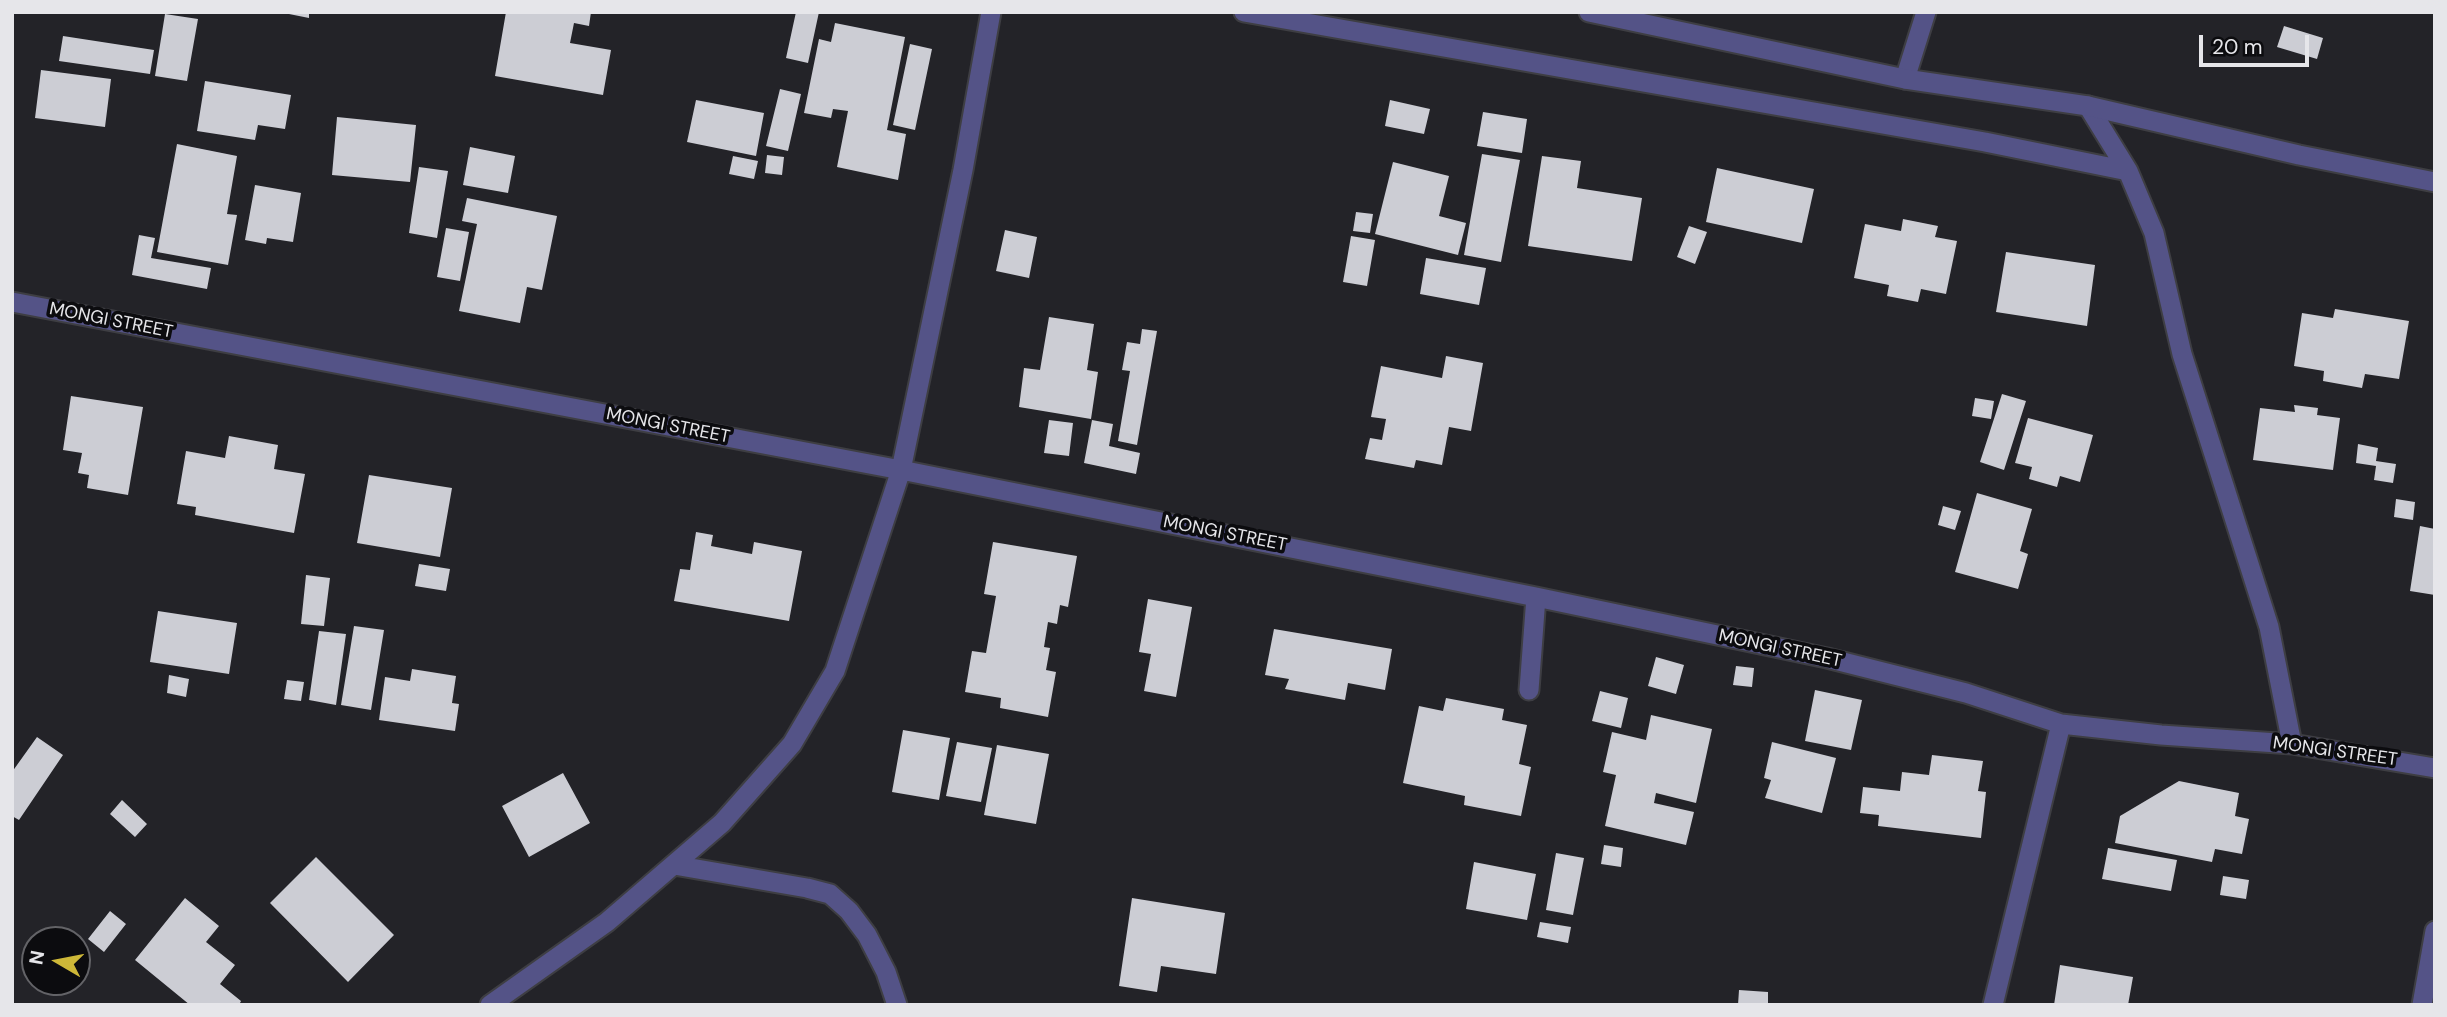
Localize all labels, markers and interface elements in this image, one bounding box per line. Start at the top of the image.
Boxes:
scale bar [2202,21,2312,65]
text: 20 m [2212,33,2263,61]
street label: MONGI STREET [47,298,175,344]
street label: MONGI STREET [604,403,732,449]
street label: MONGI STREET [1161,511,1289,557]
street label: MONGI STREET [1716,625,1844,673]
street label: MONGI STREET [2271,733,2399,771]
north arrow [21,926,91,996]
text: N [23,949,50,967]

